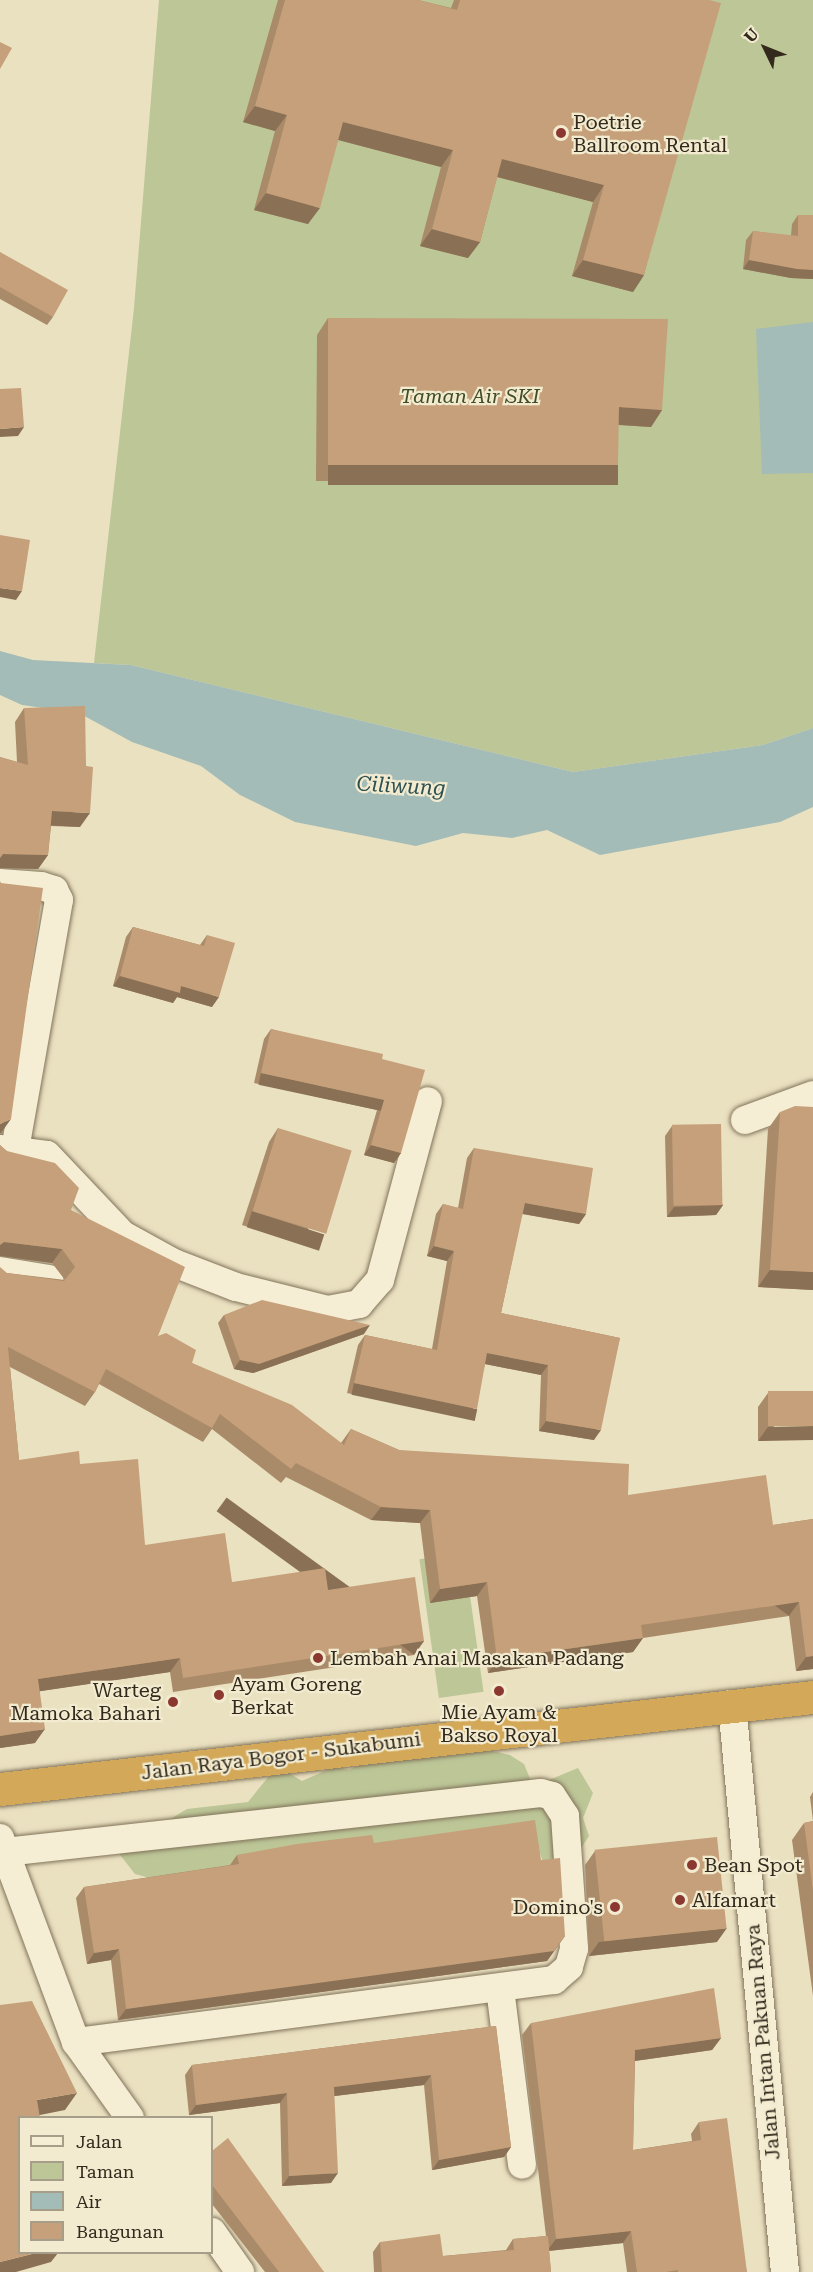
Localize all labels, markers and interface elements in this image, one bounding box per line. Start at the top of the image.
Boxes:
north arrow [735,18,795,78]
text: U [740,24,763,46]
place label: Poetrie Ballroom Rental [573,110,727,157]
marker: Poetrie Ballroom Rental [554,126,568,140]
park label: Taman Air SKI [400,384,540,408]
water label: Ciliwung [356,771,446,801]
place label: Lembah Anai Masakan Padang [330,1646,624,1670]
marker: Lembah Anai Masakan Padang [311,1651,325,1665]
place label: Ayam Goreng Berkat [231,1672,361,1719]
place label: Warteg Mamoka Bahari [10,1678,161,1725]
marker: Mie Ayam & Bakso Royal [492,1684,506,1698]
marker: Ayam Goreng Berkat [212,1688,226,1702]
marker: Warteg Mamoka Bahari [166,1695,180,1709]
place label: Mie Ayam & Bakso Royal [440,1700,558,1747]
street label: Jalan Raya Bogor - Sukabumi [140,1727,422,1785]
place label: Bean Spot [704,1853,802,1877]
marker: Bean Spot [685,1858,699,1872]
place label: Alfamart [692,1888,776,1912]
marker: Alfamart [673,1893,687,1907]
place label: Domino's [513,1895,603,1919]
marker: Domino's [608,1900,622,1914]
street label: Jalan Intan Pakuan Raya [741,1923,785,2161]
legend [18,2116,213,2254]
text: Jalan [76,2131,122,2152]
text: Taman [76,2161,134,2182]
text: Air [76,2191,102,2212]
text: Bangunan [76,2221,164,2242]

